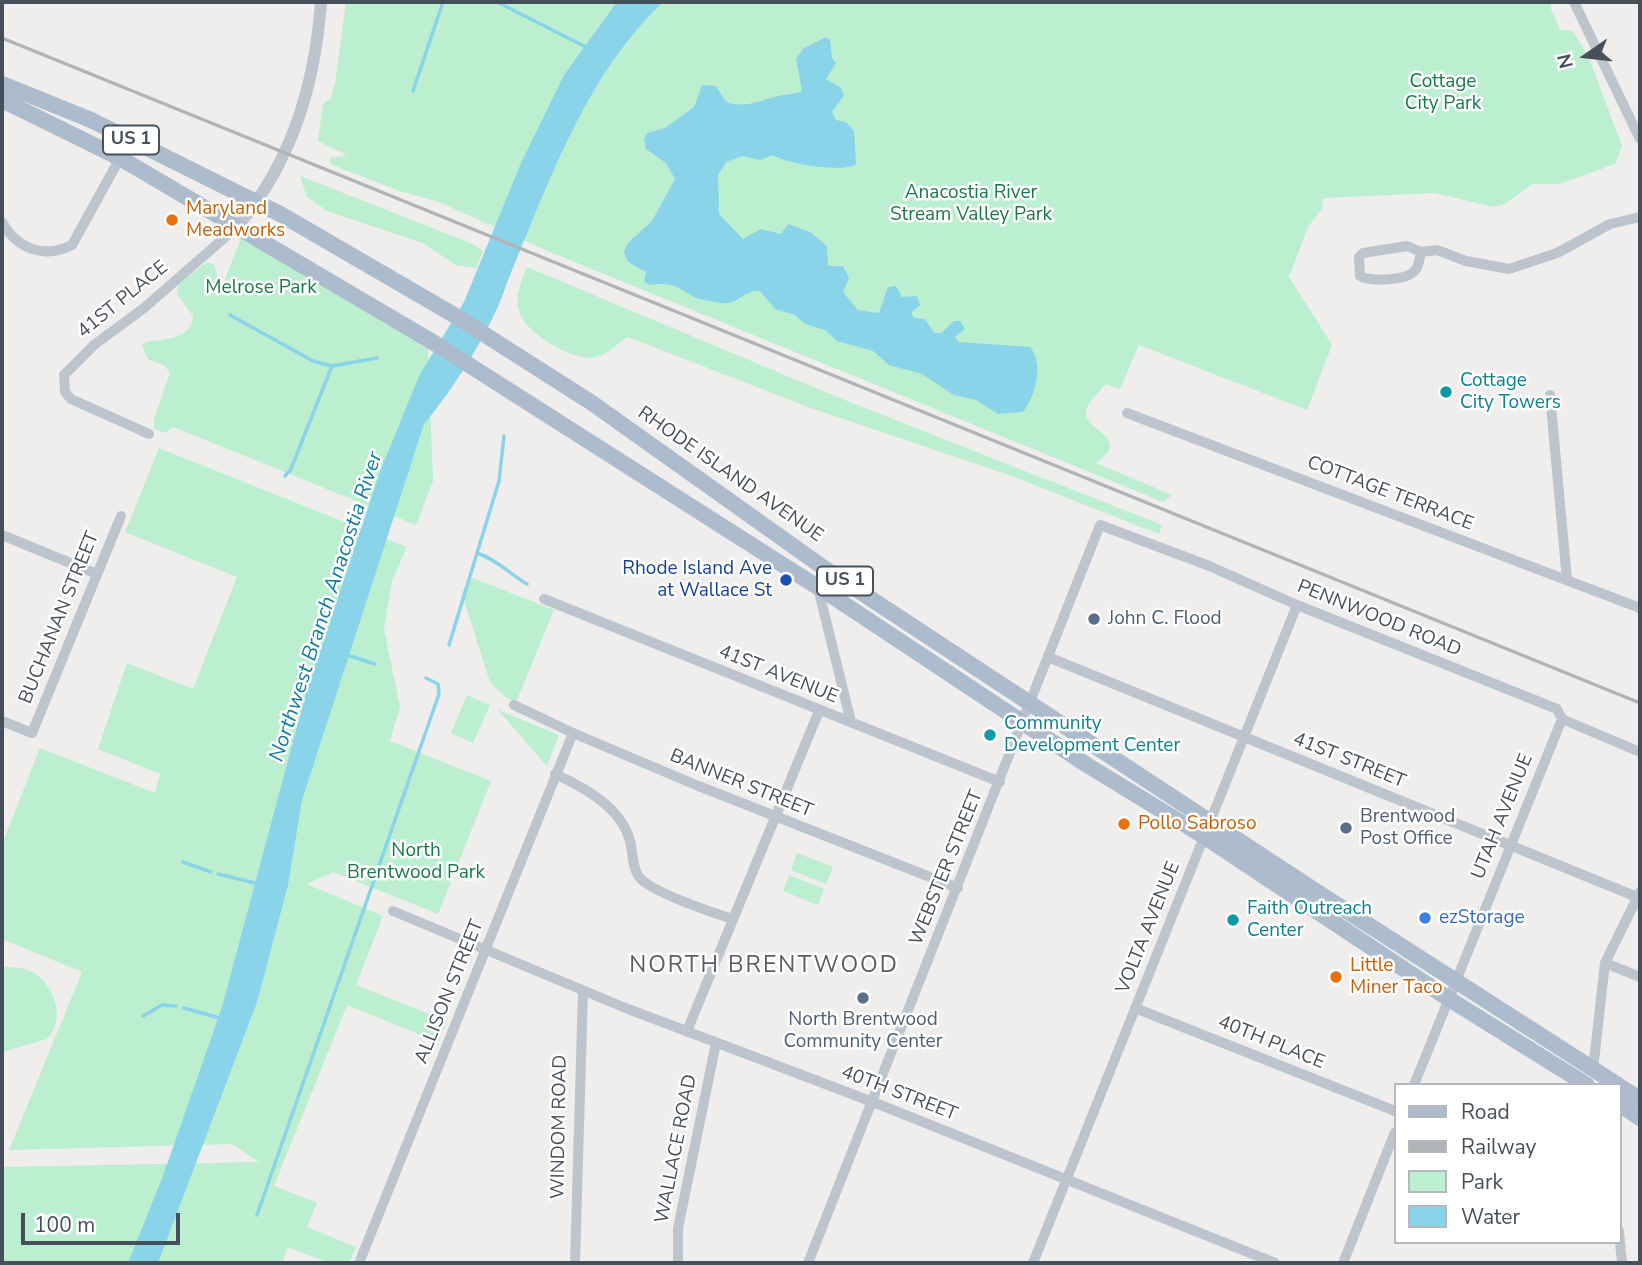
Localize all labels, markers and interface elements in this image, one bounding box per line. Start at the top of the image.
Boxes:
north arrow [1551,21,1621,91]
text: N [1551,51,1580,71]
park label: Cottage City Park [1405,71,1481,115]
road number: US 1 [103,125,159,154]
park label: Anacostia River Stream Valley Park [890,182,1052,226]
place label: Maryland Meadworks [186,198,285,242]
marker: Maryland Meadworks [164,212,180,228]
street label: 41ST PLACE [73,257,173,343]
park label: Melrose Park [205,277,317,299]
place label: Cottage City Towers [1460,370,1561,414]
marker: Cottage City Towers [1438,384,1454,400]
street label: RHODE ISLAND AVENUE [633,402,827,548]
water label: Northwest Branch Anacostia River [265,449,389,765]
street label: COTTAGE TERRACE [1304,452,1476,536]
street label: BUCHANAN STREET [15,529,105,707]
place label: Rhode Island Ave at Wallace St [622,558,772,602]
road number: US 1 [817,566,873,596]
marker: Rhode Island Ave at Wallace St [778,572,794,588]
street label: PENNWOOD ROAD [1294,576,1464,662]
place label: John C. Flood [1108,608,1222,630]
marker: John C. Flood [1086,611,1102,627]
street label: 41ST AVENUE [715,641,841,709]
place label: Community Development Center [1004,713,1180,757]
marker: Community Development Center [982,727,998,743]
street label: 41ST STREET [1289,728,1409,794]
street label: BANNER STREET [666,745,816,823]
street label: UTAH AVENUE [1468,751,1538,883]
street label: WEBSTER STREET [905,787,989,949]
place label: Brentwood Post Office [1360,806,1455,850]
place label: Pollo Sabroso [1138,813,1257,835]
marker: Pollo Sabroso [1116,816,1132,832]
marker: Brentwood Post Office [1338,820,1354,836]
park label: North Brentwood Park [347,840,485,884]
street label: VOLTA AVENUE [1112,859,1186,997]
place label: Faith Outreach Center [1247,898,1372,942]
place label: ezStorage [1439,907,1525,929]
marker: ezStorage [1417,910,1433,926]
marker: Faith Outreach Center [1225,912,1241,928]
street label: ALLISON STREET [411,917,489,1067]
district label: NORTH BRENTWOOD [631,952,897,980]
place label: Little Miner Taco [1350,955,1442,999]
marker: Little Miner Taco [1328,969,1344,985]
marker: North Brentwood Community Center [855,990,871,1006]
place label: North Brentwood Community Center [784,1009,942,1053]
street label: 40TH PLACE [1214,1011,1328,1075]
street label: WINDOM ROAD [547,1055,573,1199]
street label: 40TH STREET [838,1061,960,1127]
street label: WALLACE ROAD [651,1073,703,1225]
legend [1394,1083,1621,1244]
text: Road [1461,1098,1510,1126]
text: Railway [1461,1133,1536,1161]
text: Park [1461,1168,1503,1196]
scale bar [24,1198,184,1242]
text: Water [1461,1203,1520,1231]
text: 100 m [34,1211,95,1239]

